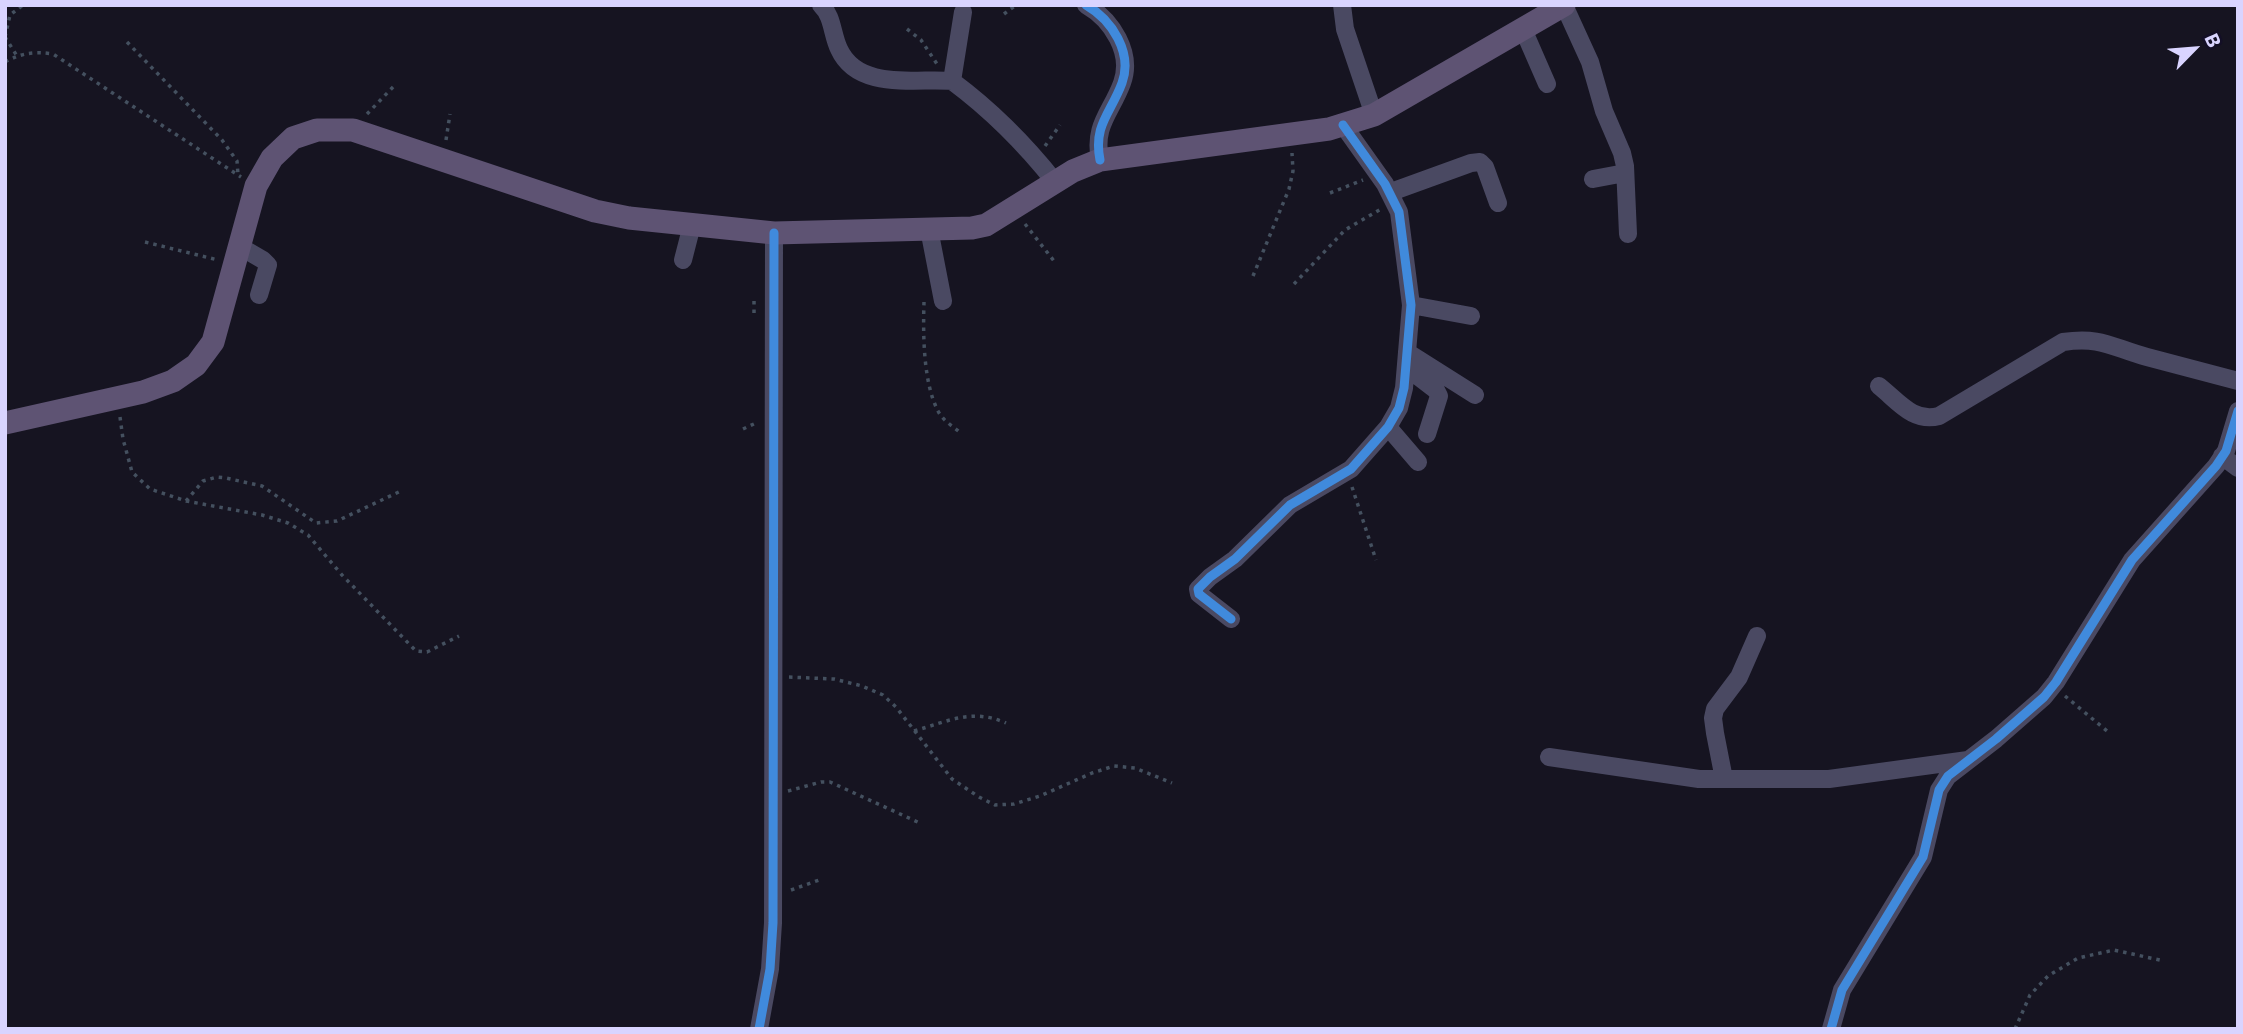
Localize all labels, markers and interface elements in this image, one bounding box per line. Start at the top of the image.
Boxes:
north arrow [2159,14,2229,84]
text: B [2200,29,2227,50]

